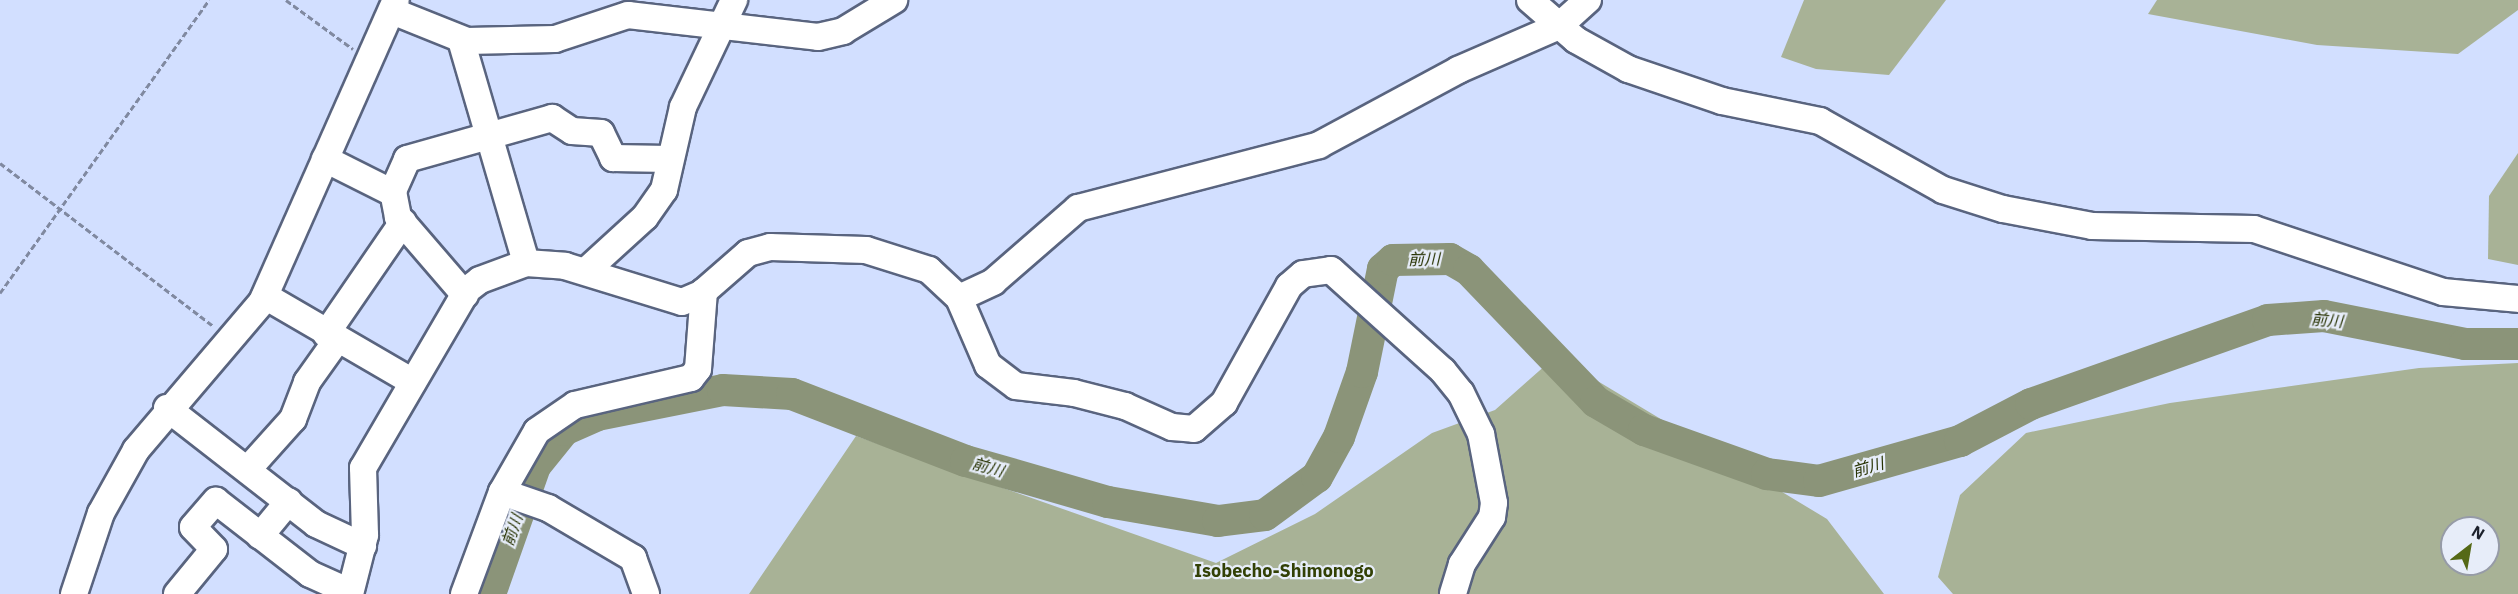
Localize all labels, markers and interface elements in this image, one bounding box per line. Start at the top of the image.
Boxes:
water label: 前川 [1408,249,1440,269]
water label: 前川 [2310,309,2344,331]
water label: 前川 [970,453,1006,481]
water label: 前川 [1850,453,1886,481]
water label: 前川 [498,512,526,548]
north arrow [2440,516,2500,576]
text: N [2468,521,2488,544]
district label: Isobecho-Shimonogo [1194,560,1374,582]

